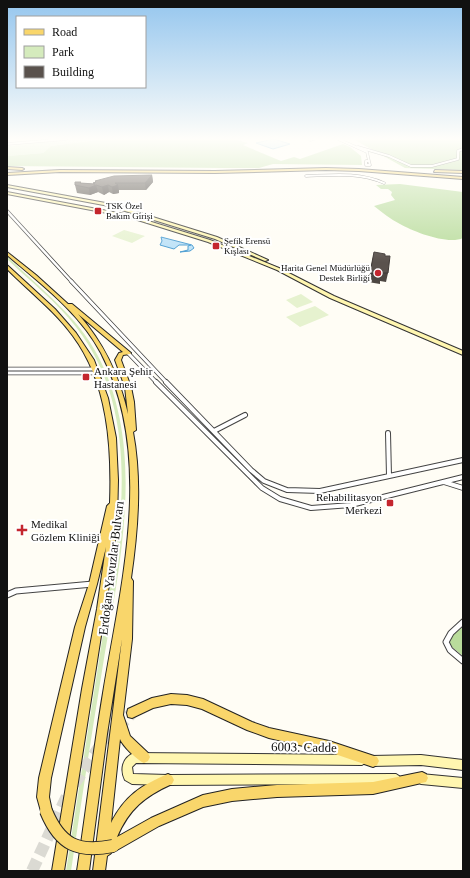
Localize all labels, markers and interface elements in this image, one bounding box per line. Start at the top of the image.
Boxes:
legend [16,16,146,88]
text: Road [52,25,77,39]
text: Park [52,45,74,59]
text: Building [52,65,94,79]
place label: TSK Özel Bakım Girişi [106,201,153,221]
marker: TSK Özel Bakım Girişi [93,206,103,216]
place label: Şefik Erensü Kışlası [224,236,271,256]
marker: Şefik Erensü Kışlası [211,241,221,251]
place label: Harita Genel Müdürlüğü Destek Birliği [281,263,370,283]
marker: Harita Genel Müdürlüğü Destek Birliği [373,268,383,278]
place label: Ankara Şehir Hastanesi [94,365,153,390]
marker: Ankara Şehir Hastanesi [81,372,91,382]
place label: Rehabilitasyon Merkezi [316,491,382,516]
marker: Rehabilitasyon Merkezi [385,498,395,508]
street label: Erdoğan Yavuzlar Bulvarı [95,500,127,636]
place label: Medikal Gözlem Kliniği [31,518,100,543]
marker: Medikal Gözlem Kliniği [16,524,28,536]
street label: 6003. Cadde [271,739,337,755]

